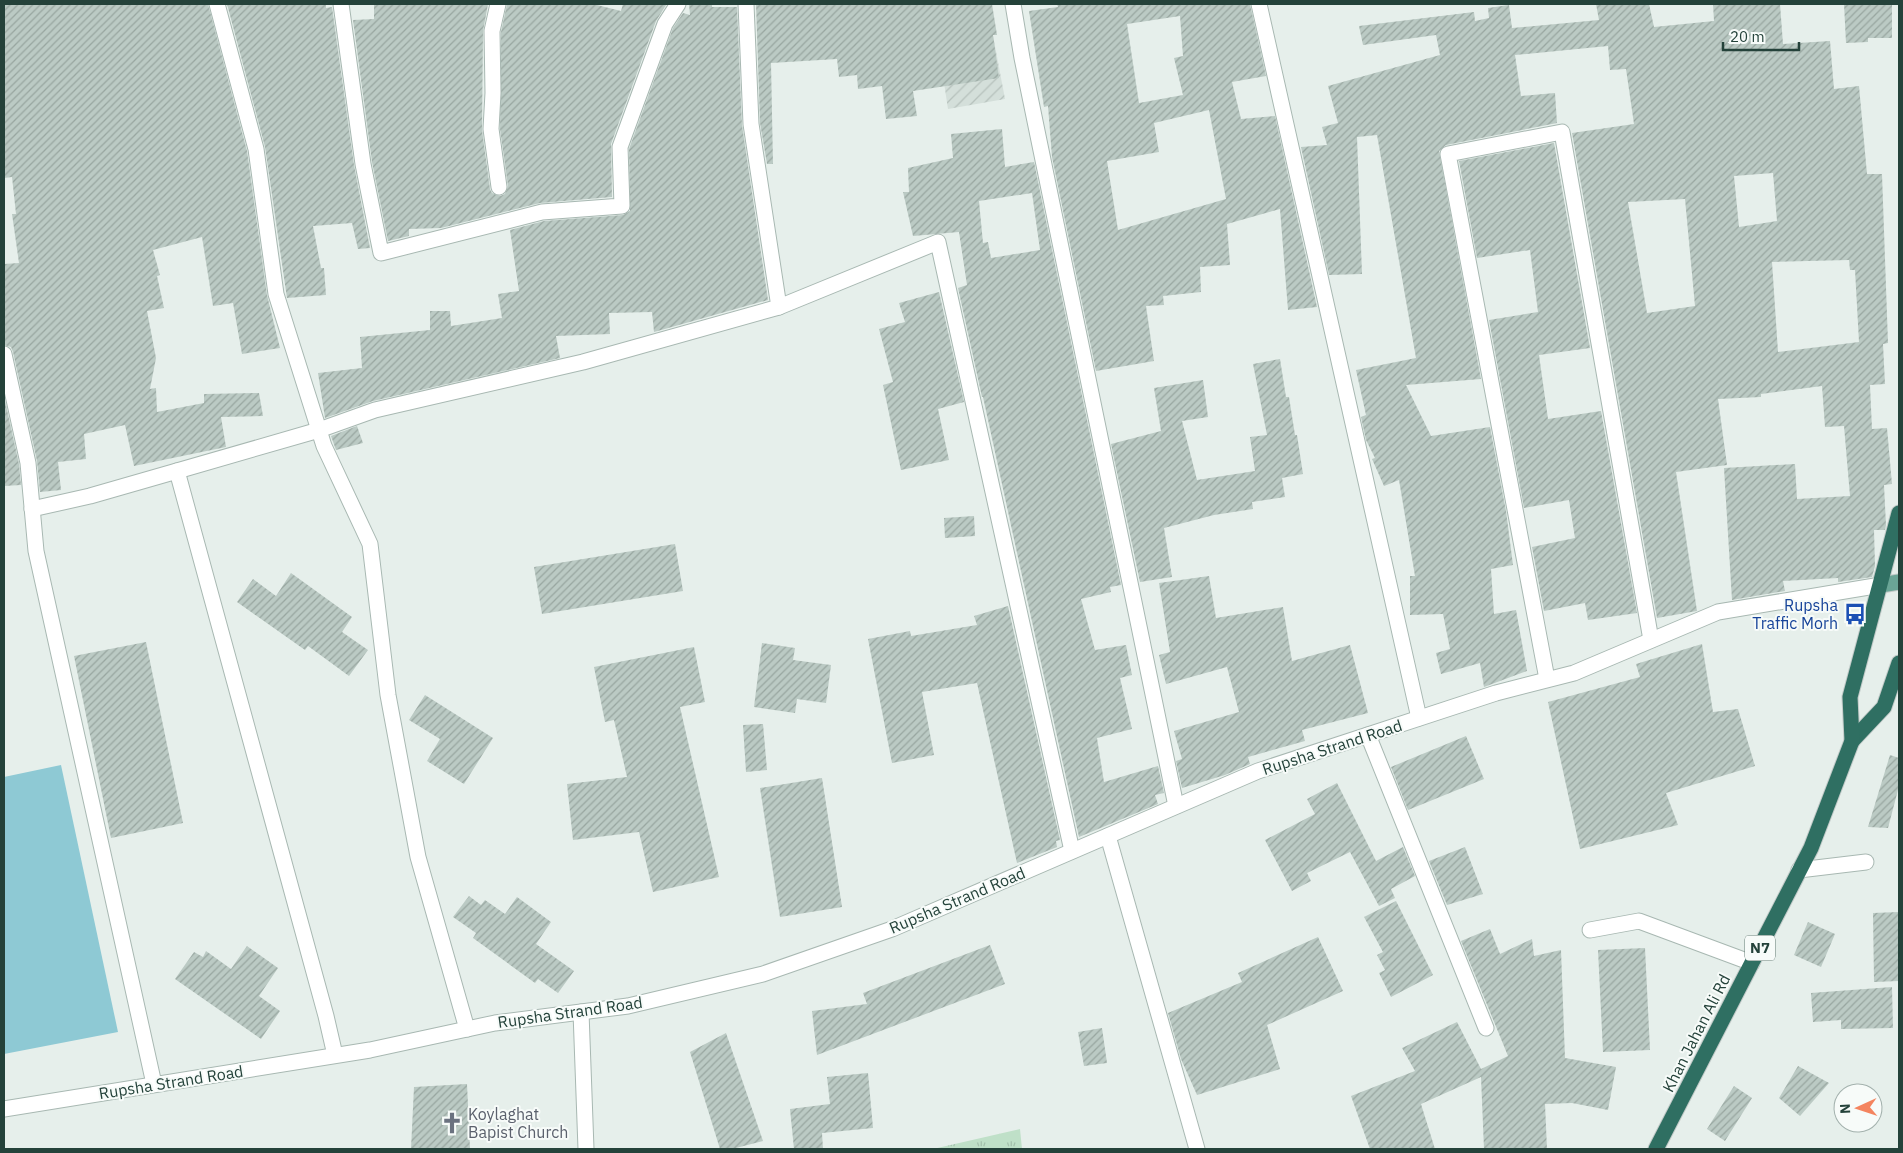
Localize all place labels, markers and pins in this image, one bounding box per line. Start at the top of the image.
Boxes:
place label: Rupsha Traffic Morh [1752,595,1838,633]
bus stop icon: Rupsha Traffic Morh [1842,601,1868,627]
place label: Koylaghat Bapist Church [468,1104,568,1142]
church icon: Koylaghat Bapist Church [439,1110,465,1136]

